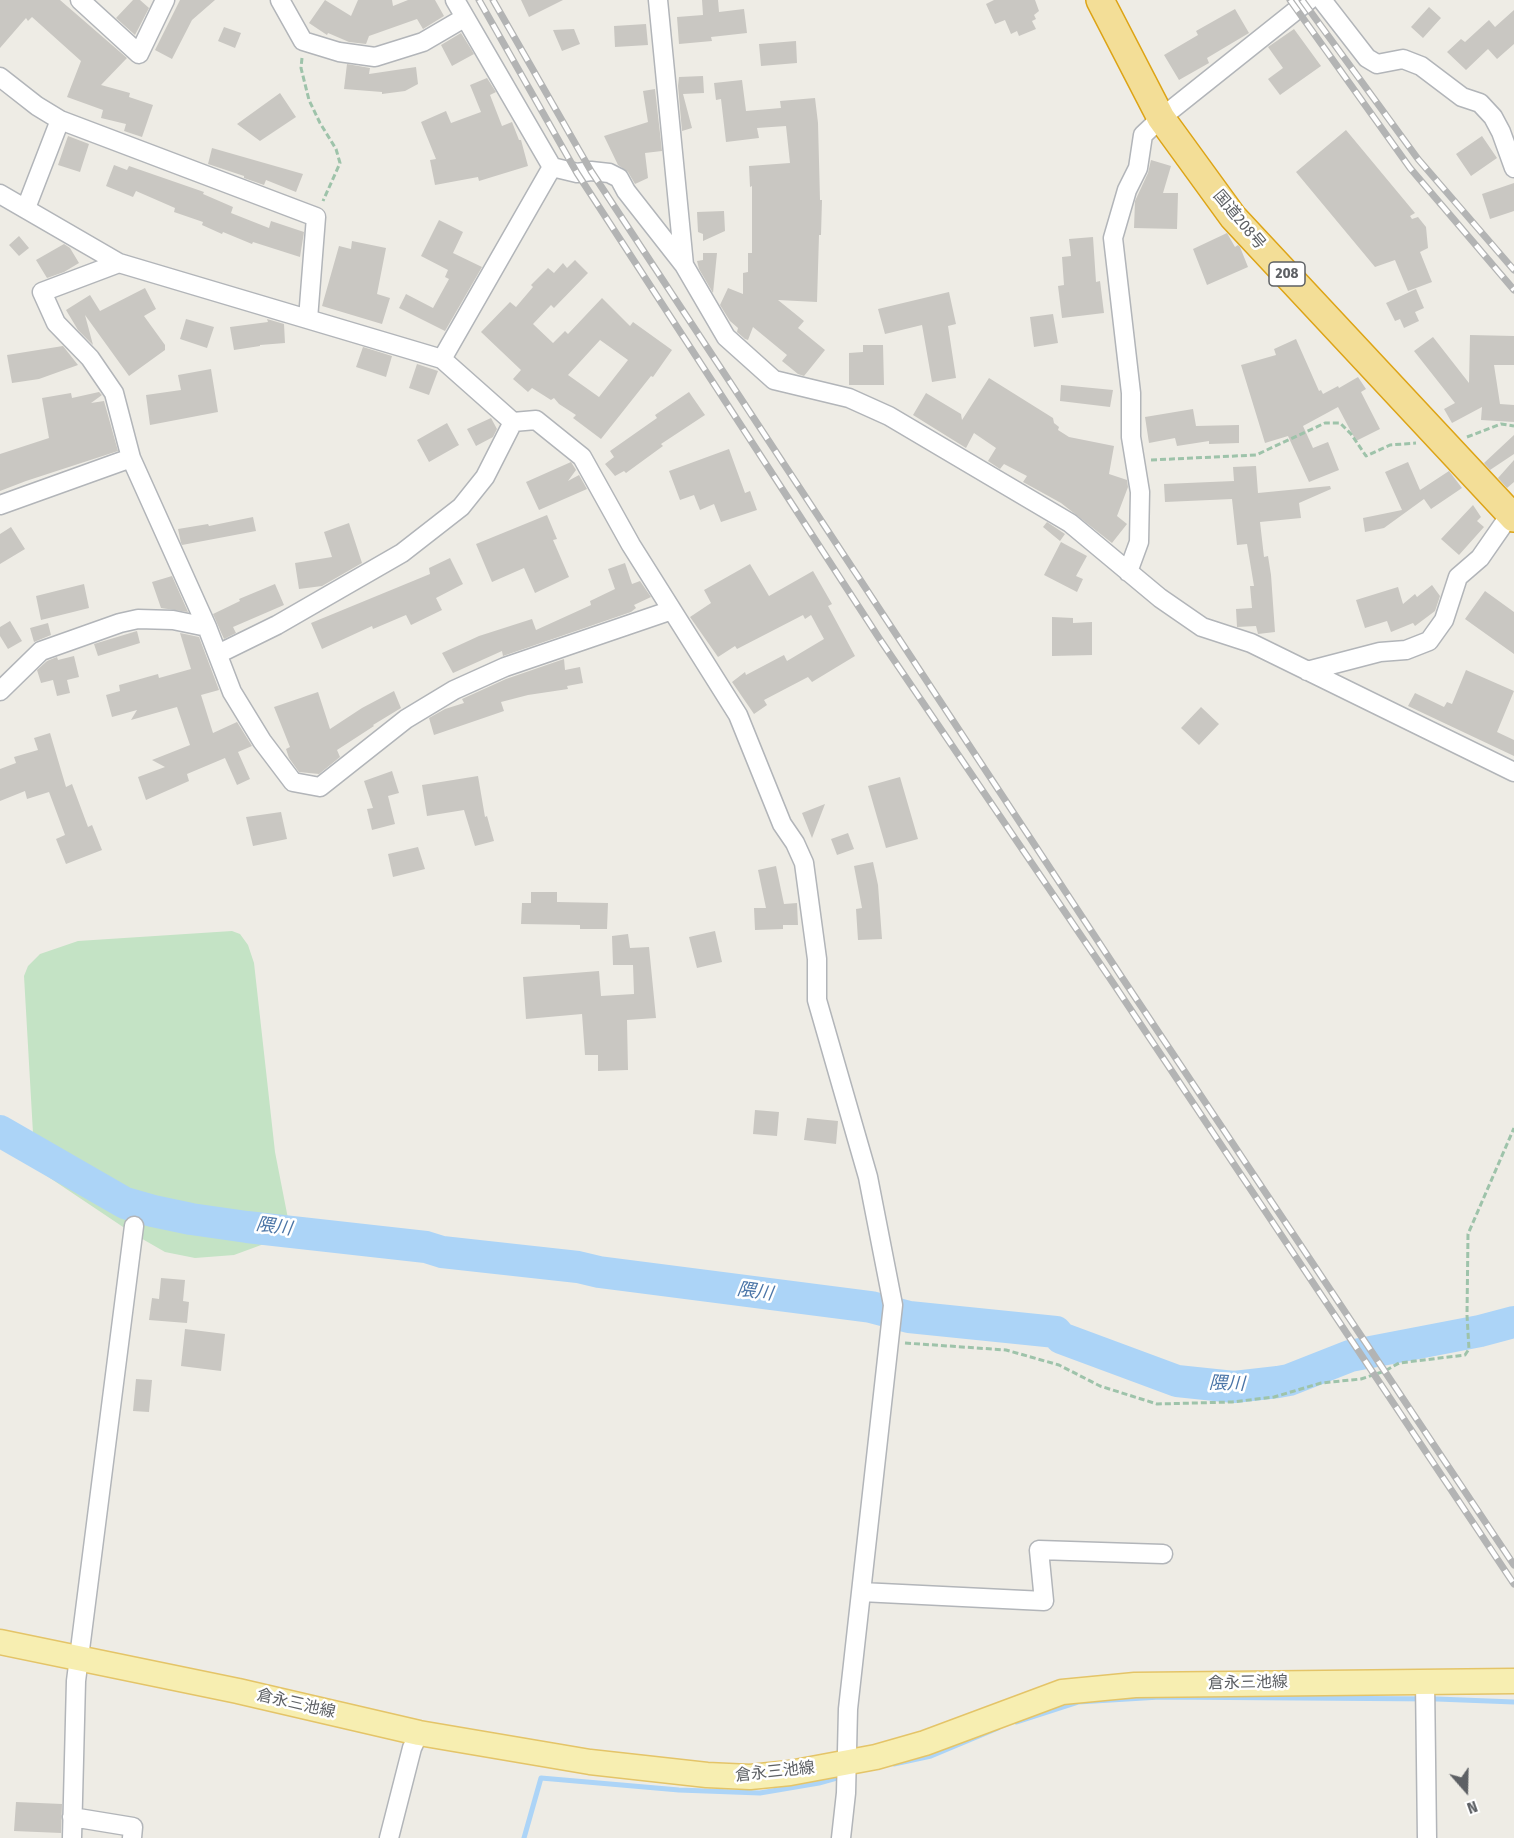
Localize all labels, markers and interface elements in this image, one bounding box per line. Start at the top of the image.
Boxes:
street label: 国道208号 [1209,186,1269,254]
road number: 208 [1269,262,1305,286]
water label: 隈川 [255,1214,293,1240]
water label: 隈川 [736,1279,774,1305]
water label: 隈川 [1209,1373,1245,1395]
street label: 倉永三池線 [1208,1673,1288,1693]
street label: 倉永三池線 [255,1686,337,1722]
street label: 倉永三池線 [734,1758,816,1786]
north arrow [1436,1760,1496,1820]
text: N [1465,1797,1480,1818]

